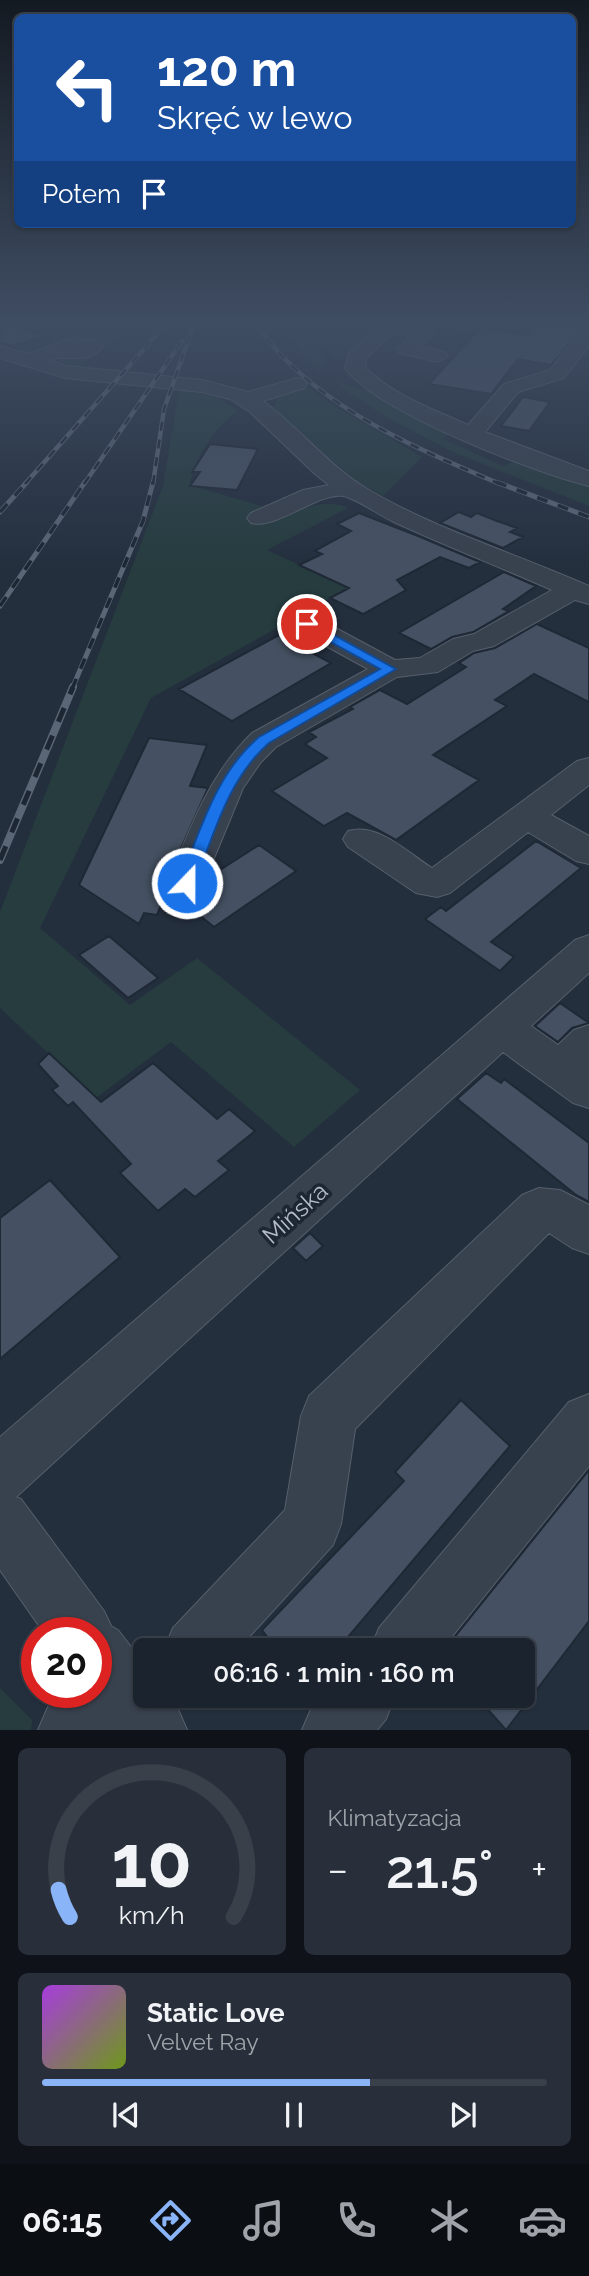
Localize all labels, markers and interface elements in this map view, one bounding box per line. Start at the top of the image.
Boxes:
text: 120 m [157,40,296,97]
icon: left [42,42,133,133]
text: Skręć w lewo [157,99,353,136]
icon: arrive [135,175,173,213]
text: Potem [42,179,121,209]
pin [277,594,337,654]
icon: arrive [288,605,326,643]
position arrow [150,846,224,920]
street label: Mińska [256,1176,334,1250]
speed limit sign: 20 [21,1617,112,1708]
text: 06:16 · 1 min · 160 m [213,1658,455,1688]
text: Klimatyzacja [328,1804,462,1831]
text: 10 [111,1820,192,1905]
text: 21.5° [386,1839,493,1900]
text: − [328,1847,348,1892]
text: + [531,1847,547,1892]
text: km/h [119,1900,185,1930]
text: Static Love [147,1998,285,2028]
text: Velvet Ray [147,2028,259,2055]
icon: previous [107,2096,145,2134]
icon: pause [275,2096,313,2134]
icon: next [444,2096,482,2134]
icon: directions [146,2196,195,2245]
icon: music [239,2196,288,2245]
icon: phone [332,2196,381,2245]
icon: climate [425,2196,474,2245]
icon: car [518,2196,567,2245]
text: 06:15 [22,2202,102,2239]

